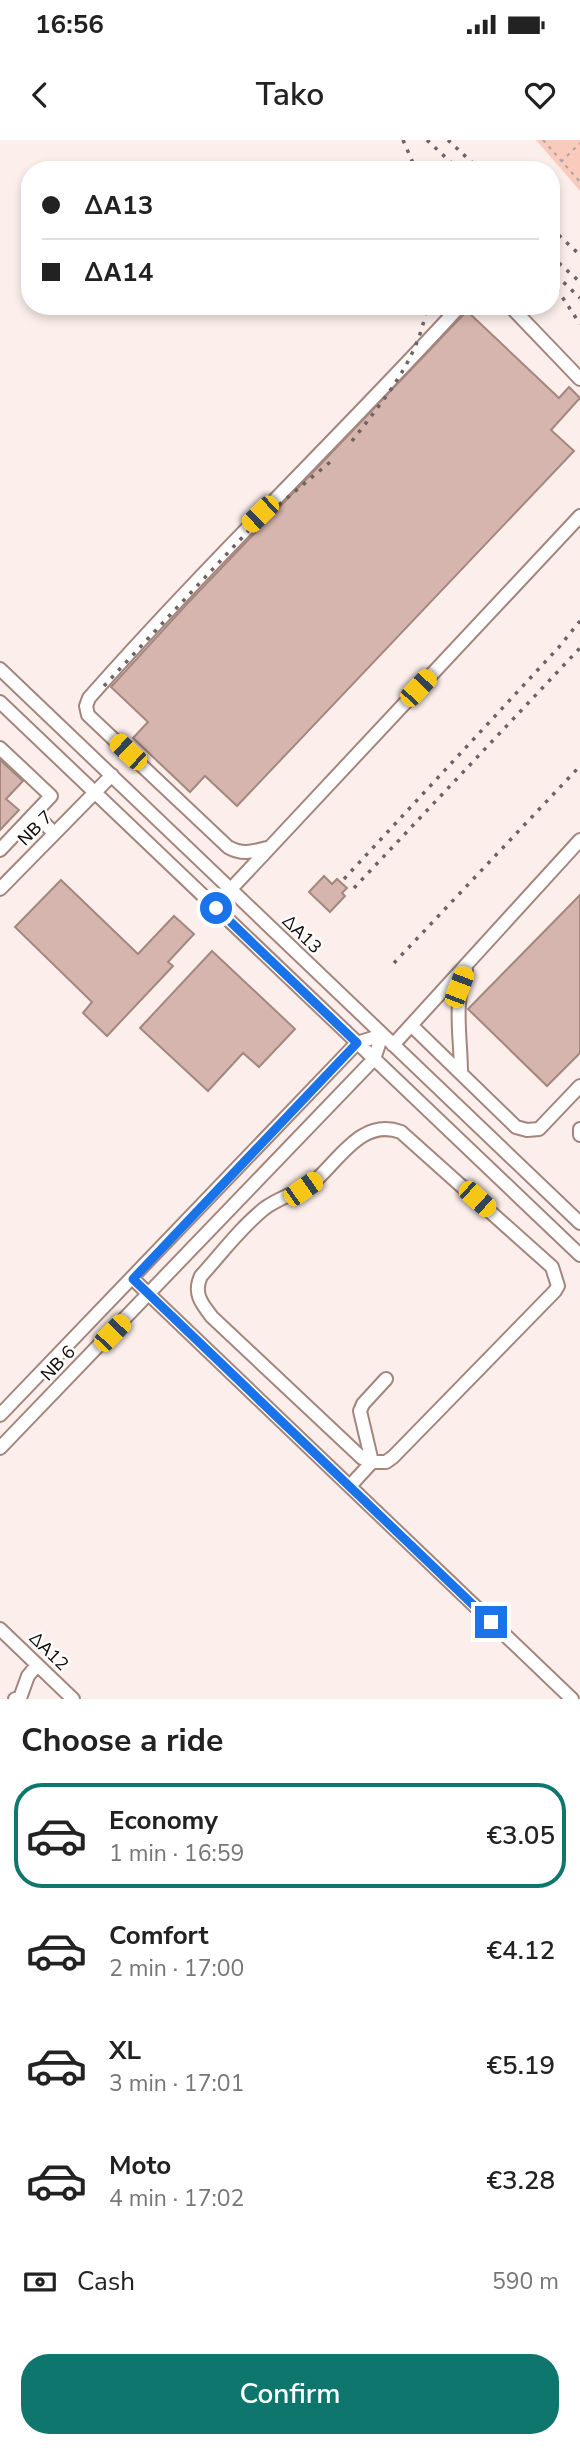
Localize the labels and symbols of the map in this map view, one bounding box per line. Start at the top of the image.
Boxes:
car [238,492,283,536]
car [396,665,441,711]
car [106,730,151,774]
street label: ΝΒ 7 [12,805,58,851]
route start [200,892,232,924]
street label: ΔΑ13 [277,909,327,959]
car [442,964,477,1010]
car [280,1168,327,1210]
car [455,1177,500,1221]
car [90,1311,135,1355]
street label: ΝΒ 6 [35,1340,81,1386]
route end [475,1606,507,1638]
street label: ΔΑ12 [24,1626,74,1676]

